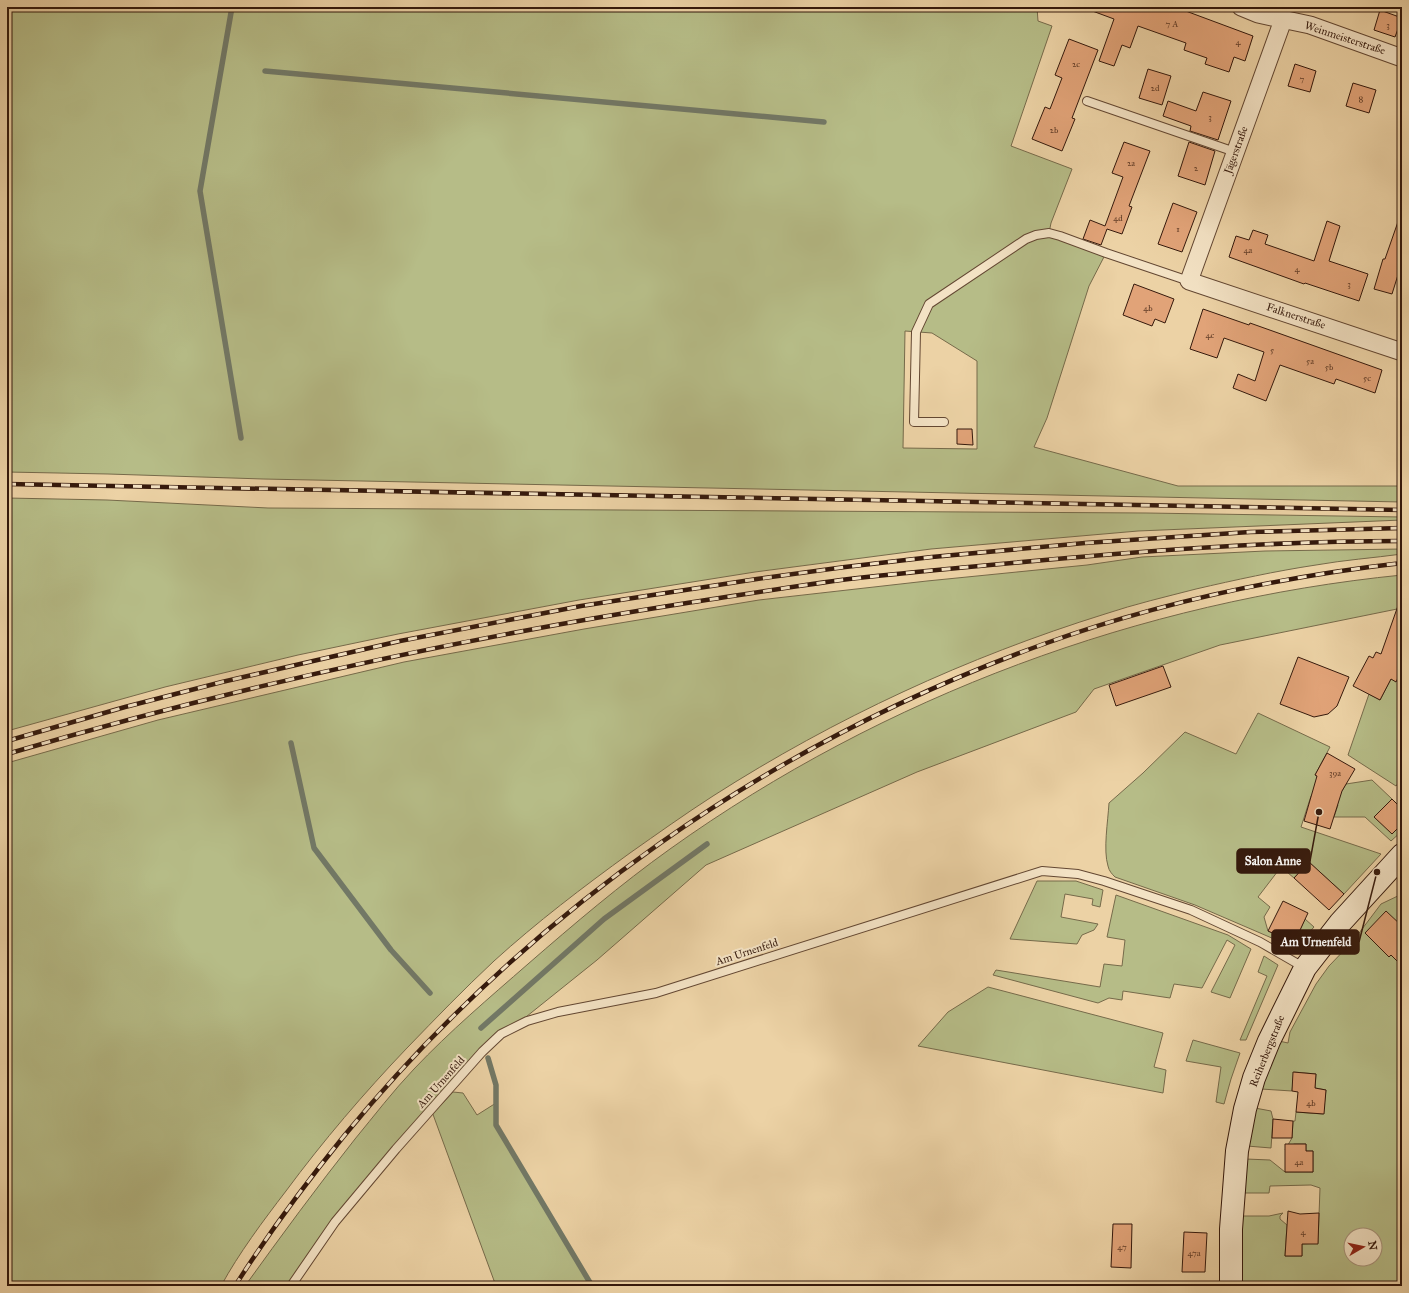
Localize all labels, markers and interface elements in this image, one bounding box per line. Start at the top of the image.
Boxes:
house number: 7 A [1166,18,1178,29]
street label: Weinmeisterstraße [1303,19,1387,57]
house number: 3 [1386,19,1390,30]
house number: 4 [1235,36,1241,47]
house number: 2c [1072,58,1080,69]
house number: 7 [1300,73,1305,84]
house number: 2d [1151,82,1160,93]
house number: 8 [1359,93,1364,104]
house number: 3 [1208,111,1212,122]
house number: 2b [1050,124,1059,135]
street label: Jägerstraße [1221,124,1252,177]
house number: 2a [1127,157,1135,168]
house number: 2 [1194,162,1199,173]
house number: 4d [1113,212,1123,223]
house number: 1 [1176,223,1180,234]
house number: 4a [1244,244,1253,255]
house number: 4 [1294,263,1300,274]
house number: 3 [1347,278,1351,289]
street label: Falknerstraße [1265,300,1328,332]
house number: 4b [1143,302,1153,313]
house number: 4c [1206,329,1215,340]
house number: 5 [1270,344,1275,355]
house number: 5a [1306,355,1314,366]
house number: 5b [1325,361,1334,372]
house number: 5c [1363,372,1371,383]
house number: 39a [1329,767,1341,778]
callout: Salon Anne [1237,849,1310,873]
text: Salon Anne [1245,854,1301,868]
callout: Am Urnenfeld [1272,930,1359,954]
text: Am Urnenfeld [1280,935,1352,949]
street label: Am Urnenfeld [713,936,780,968]
street label: Reiherbergstraße [1247,1013,1287,1089]
street label: Am Urnenfeld [414,1053,468,1111]
house number: 4b [1306,1097,1316,1108]
house number: 4a [1295,1156,1304,1167]
house number: 4 [1300,1226,1306,1237]
north arrow [1343,1227,1383,1267]
text: N [1365,1240,1380,1252]
house number: 47 [1117,1241,1127,1252]
house number: 47a [1187,1247,1201,1258]

